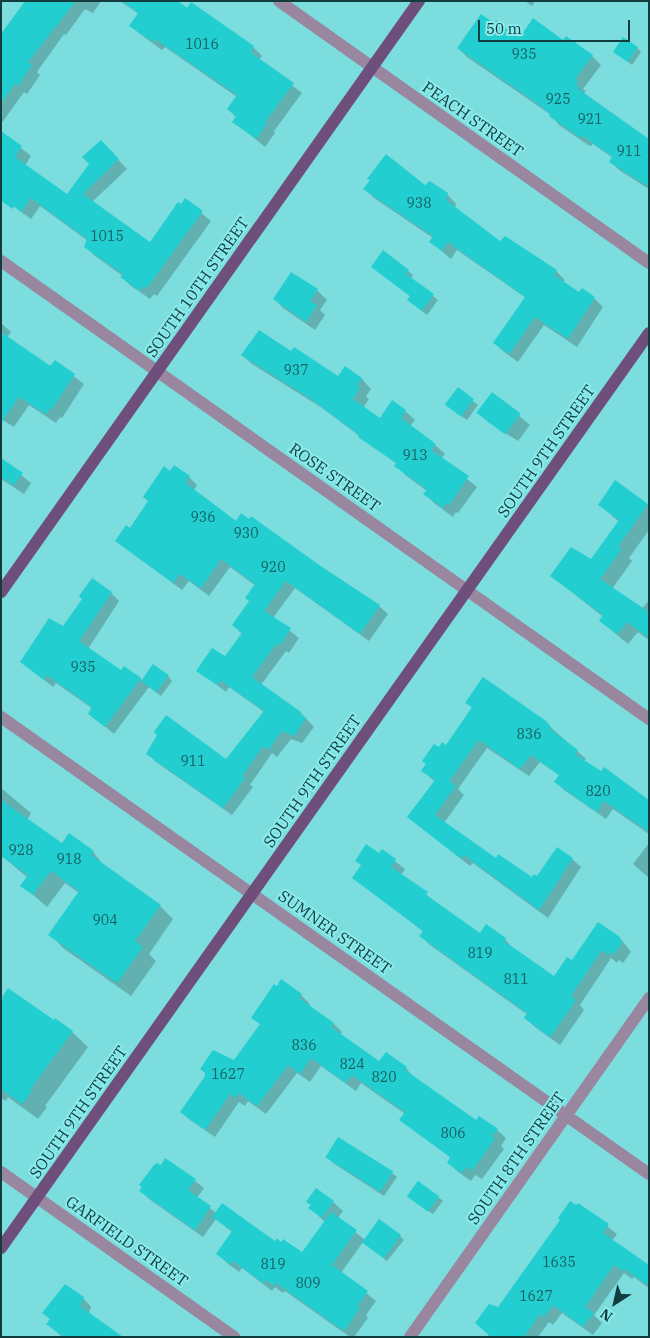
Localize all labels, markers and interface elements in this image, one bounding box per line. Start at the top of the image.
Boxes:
scale bar [480,10,632,42]
text: 50 m [486,19,522,38]
house number: 1016 [185,36,219,52]
house number: 935 [511,46,537,62]
street label: PEACH STREET [419,77,527,161]
house number: 925 [545,91,571,107]
house number: 921 [577,111,603,127]
house number: 911 [616,143,642,159]
house number: 938 [406,195,432,211]
street label: SOUTH 10TH STREET [141,213,253,361]
house number: 1015 [90,228,124,244]
house number: 937 [283,362,309,378]
street label: SOUTH 9TH STREET [493,381,599,521]
street label: ROSE STREET [286,439,384,515]
house number: 913 [402,447,428,463]
house number: 936 [190,509,216,525]
house number: 930 [233,525,259,541]
house number: 920 [260,559,286,575]
house number: 935 [70,659,96,675]
street label: SOUTH 9TH STREET [259,711,365,851]
house number: 836 [516,726,542,742]
house number: 911 [180,753,206,769]
house number: 820 [585,783,611,799]
house number: 928 [8,842,34,858]
house number: 918 [56,851,82,867]
street label: SUMNER STREET [275,886,395,978]
house number: 904 [92,912,118,928]
house number: 819 [467,945,493,961]
house number: 811 [503,971,529,987]
house number: 836 [291,1037,317,1053]
street label: SOUTH 9TH STREET [25,1042,131,1182]
house number: 824 [339,1056,365,1072]
house number: 1627 [211,1066,245,1082]
house number: 820 [371,1069,397,1085]
street label: SOUTH 8TH STREET [463,1088,569,1228]
house number: 806 [440,1125,466,1141]
street label: GARFIELD STREET [62,1192,192,1290]
house number: 1635 [542,1254,576,1270]
house number: 819 [260,1256,286,1272]
house number: 809 [295,1275,321,1291]
north arrow [590,1278,640,1328]
house number: 1627 [519,1288,553,1304]
text: N [597,1305,616,1326]

